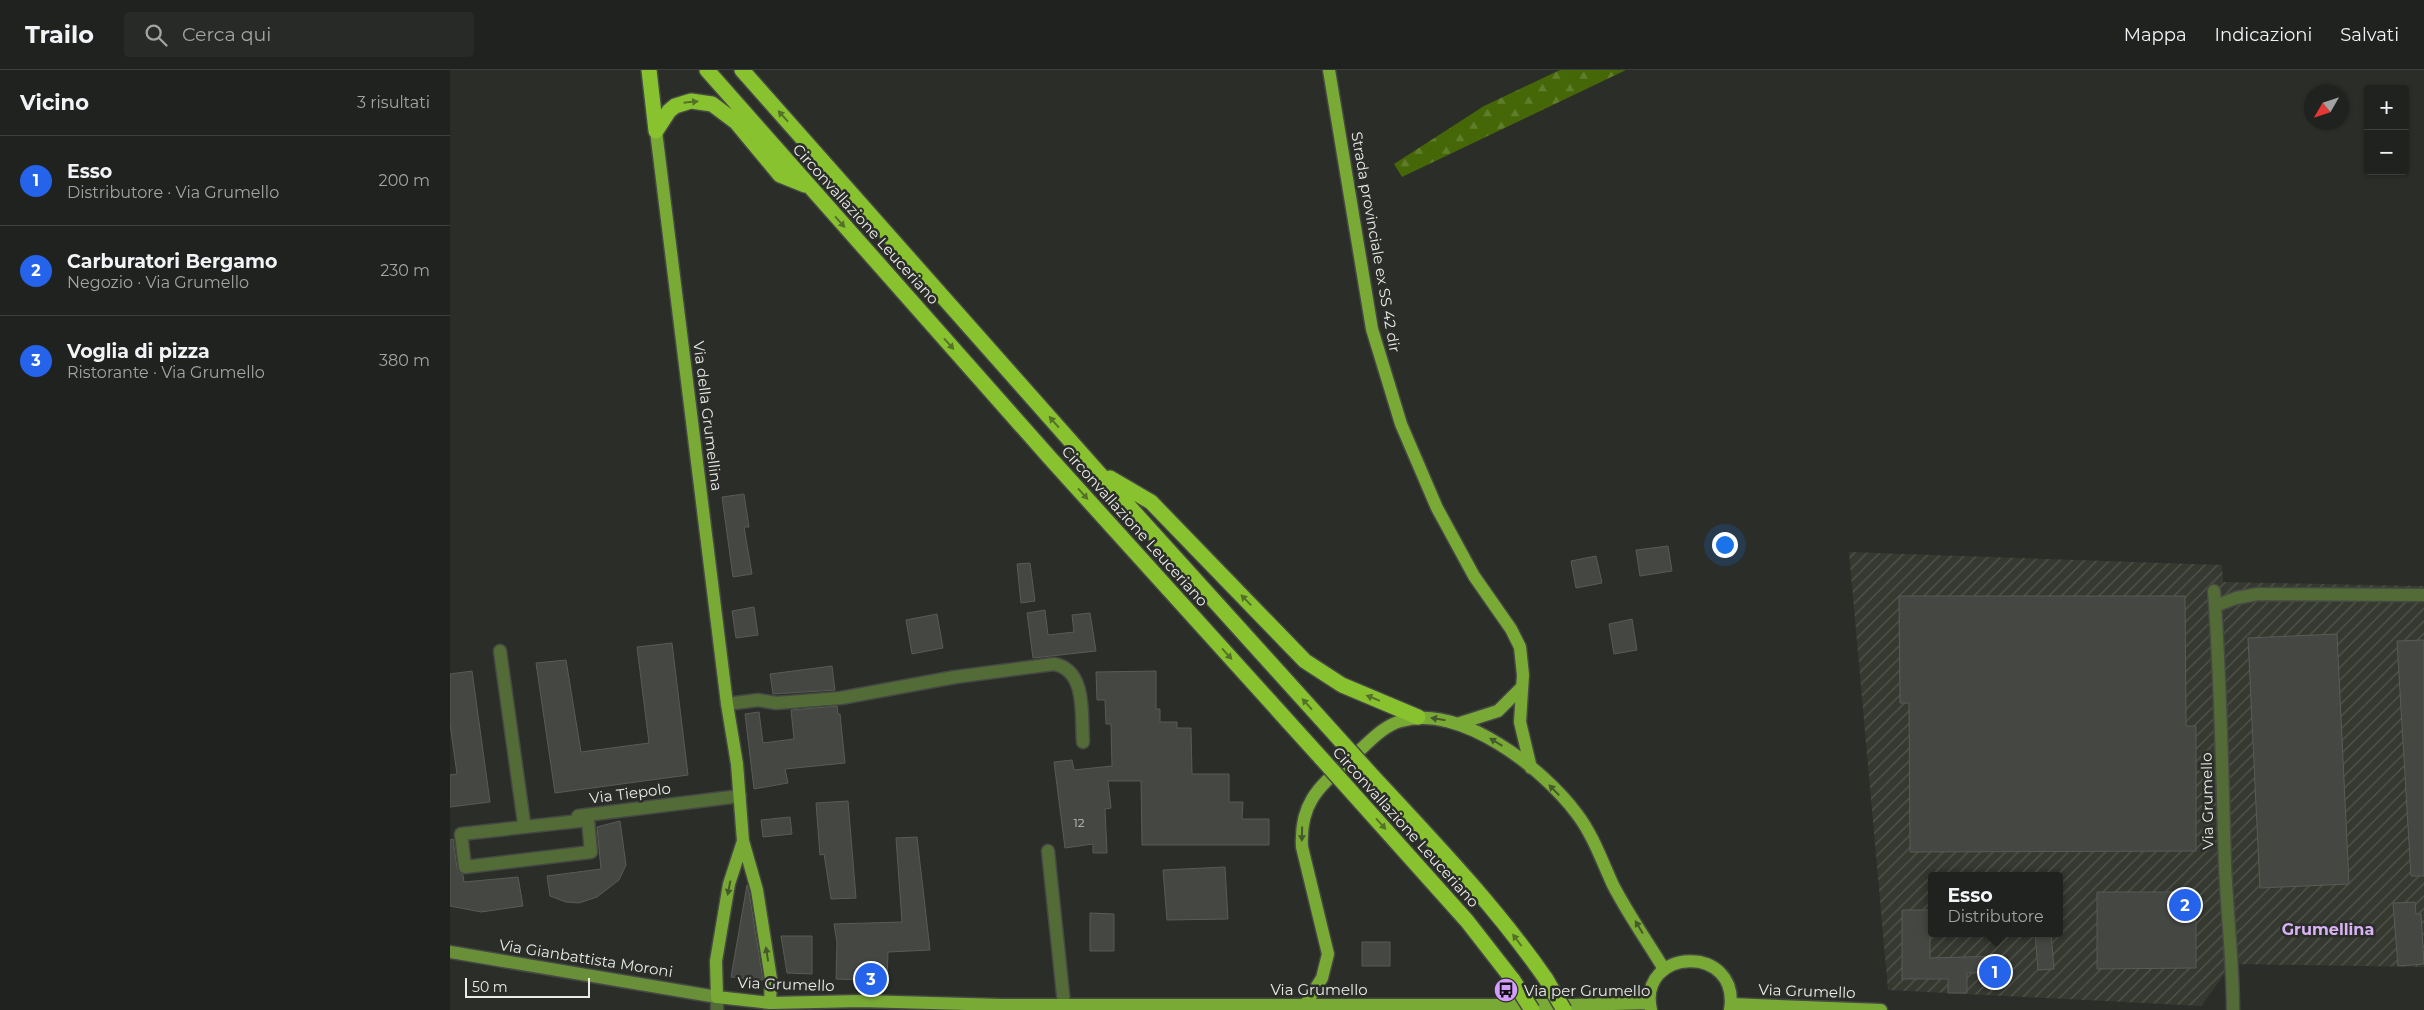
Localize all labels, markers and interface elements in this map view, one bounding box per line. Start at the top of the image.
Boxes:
search box [124,12,474,57]
text: Trailo [25,20,94,49]
icon: search [142,21,170,49]
text: Cerca qui [182,23,271,46]
text: Mappa [2124,24,2187,46]
text: Indicazioni [2215,24,2312,46]
text: Salvati [2340,24,2399,46]
north arrow [2304,85,2349,130]
map controls [2364,85,2409,175]
button: + [2364,85,2409,130]
text: Vicino [20,90,89,115]
text: 3 risultati [357,93,430,112]
one-way arrow [684,98,700,106]
one-way arrow [777,111,789,123]
street label: Strada provinciale ex SS 42 dir [1347,130,1405,354]
button: − [2364,130,2409,175]
street label: Circonvallazione Leuceriano [789,140,943,308]
text: Esso [67,160,112,183]
text: 1 [33,171,39,190]
text: 200 m [379,171,430,190]
text: Distributore · Via Grumello [67,183,279,202]
one-way arrow [835,216,846,229]
text: Carburatori Bergamo [67,250,278,273]
text: 2 [31,261,41,280]
text: 230 m [380,261,430,280]
text: Negozio · Via Grumello [67,273,249,292]
one-way arrow [943,337,954,350]
text: Voglia di pizza [67,340,210,363]
street label: Via della Grumellina [689,340,727,492]
text: 3 [31,351,41,370]
text: 380 m [379,351,430,370]
text: Ristorante · Via Grumello [67,363,265,382]
one-way arrow [1048,415,1059,428]
street label: Circonvallazione Leuceriano [1058,442,1212,610]
one-way arrow [1077,487,1089,499]
your location [1712,532,1738,558]
one-way arrow [1240,595,1252,607]
one-way arrow [1221,647,1233,659]
one-way arrow [1366,694,1380,702]
one-way arrow [1301,699,1313,711]
one-way arrow [1429,715,1445,723]
one-way arrow [1489,738,1502,747]
street label: Circonvallazione Leuceriano [1329,743,1483,911]
street label: Via Grumello [2197,752,2217,850]
street label: Via Tiepolo [588,779,672,807]
one-way arrow [1548,784,1560,796]
house number: 12 [1073,815,1085,830]
one-way arrow [1375,818,1387,830]
one-way arrow [1298,827,1306,843]
popup [1928,872,2063,937]
one-way arrow [725,880,733,895]
text: Esso [1947,884,1993,907]
pin: 2 [2169,886,2201,924]
text: Distributore [1947,907,2044,926]
district label: Grumellina [2282,920,2374,939]
one-way arrow [1634,921,1643,934]
one-way arrow [1512,934,1523,947]
street label: Via Gianbattista Moroni [498,935,674,981]
one-way arrow [763,946,771,962]
pin: 1 [1979,953,2011,991]
pin: 3 [855,960,887,998]
street label: Via Grumello [737,973,835,995]
scale bar [465,975,590,998]
bus stop icon: Via per Grumello [1493,977,1519,1003]
text: 50 m [472,978,508,996]
street label: Via Grumello [1270,980,1368,999]
street label: Via Grumello [1758,980,1856,1002]
place label: Via per Grumello [1524,981,1650,1000]

